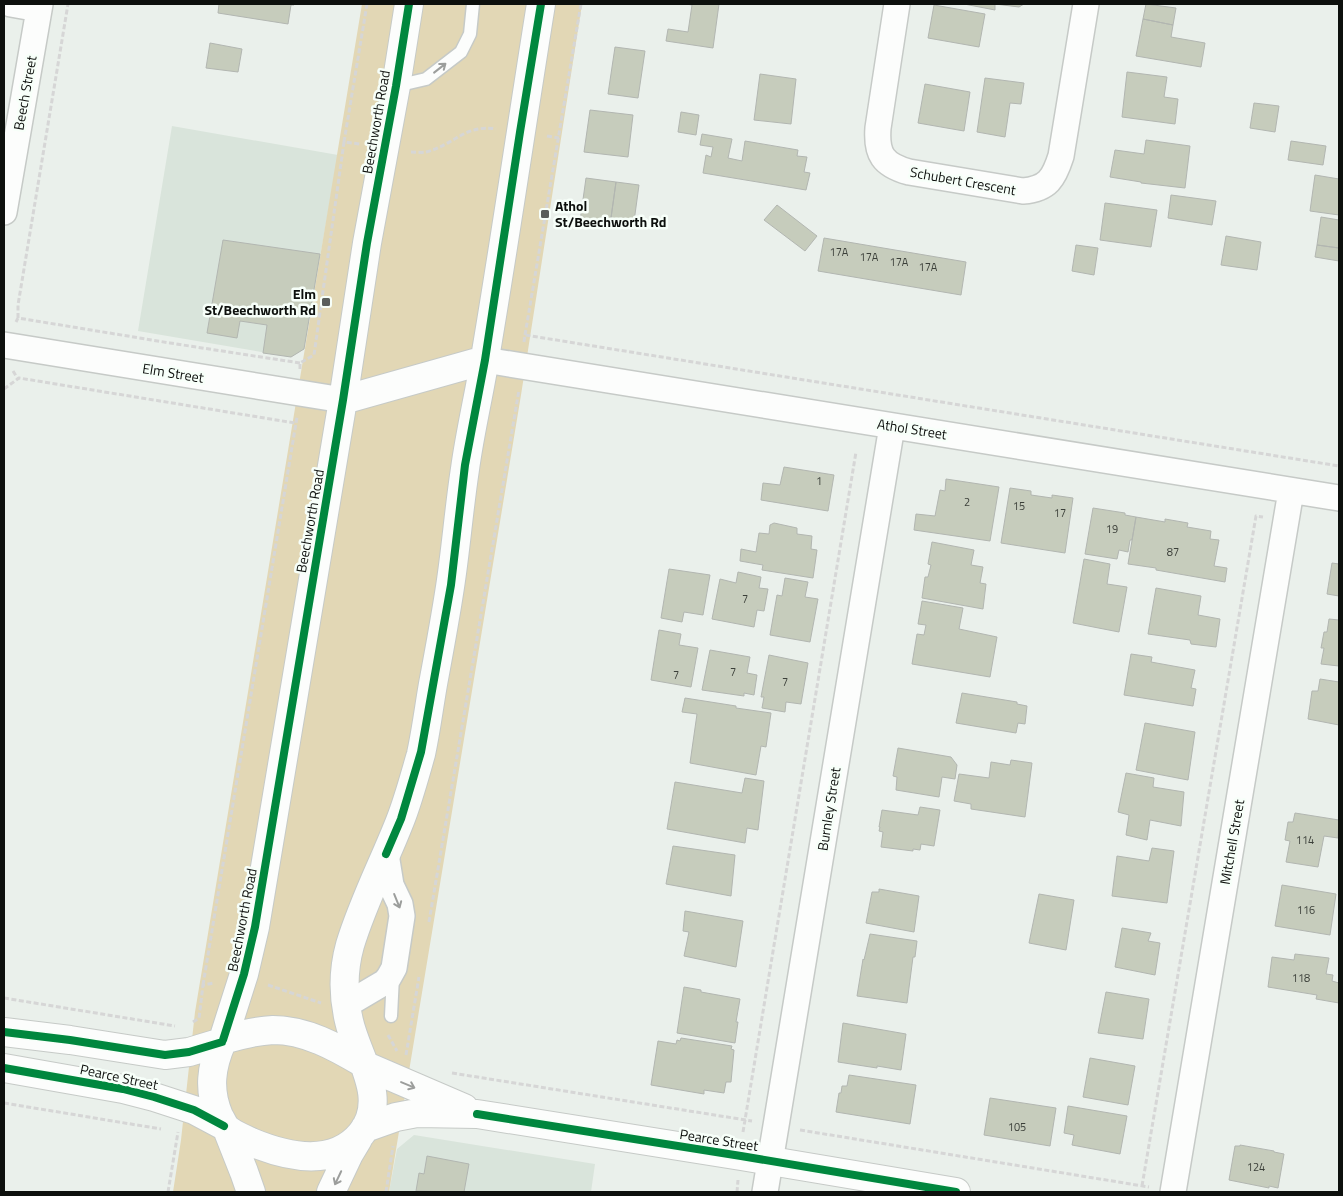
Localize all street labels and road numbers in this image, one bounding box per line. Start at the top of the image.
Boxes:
street label: Beech Street [8,54,41,132]
street label: Beechworth Road [356,68,395,175]
street label: Schubert Crescent [908,161,1018,200]
street label: Elm Street [141,357,205,388]
street label: Athol Street [876,413,949,444]
street label: Beechworth Road [290,467,329,574]
street label: Burnley Street [812,765,846,852]
street label: Mitchell Street [1214,798,1249,886]
street label: Beechworth Road [221,866,262,973]
street label: Pearce Street [78,1058,160,1095]
street label: Pearce Street [678,1123,760,1156]

